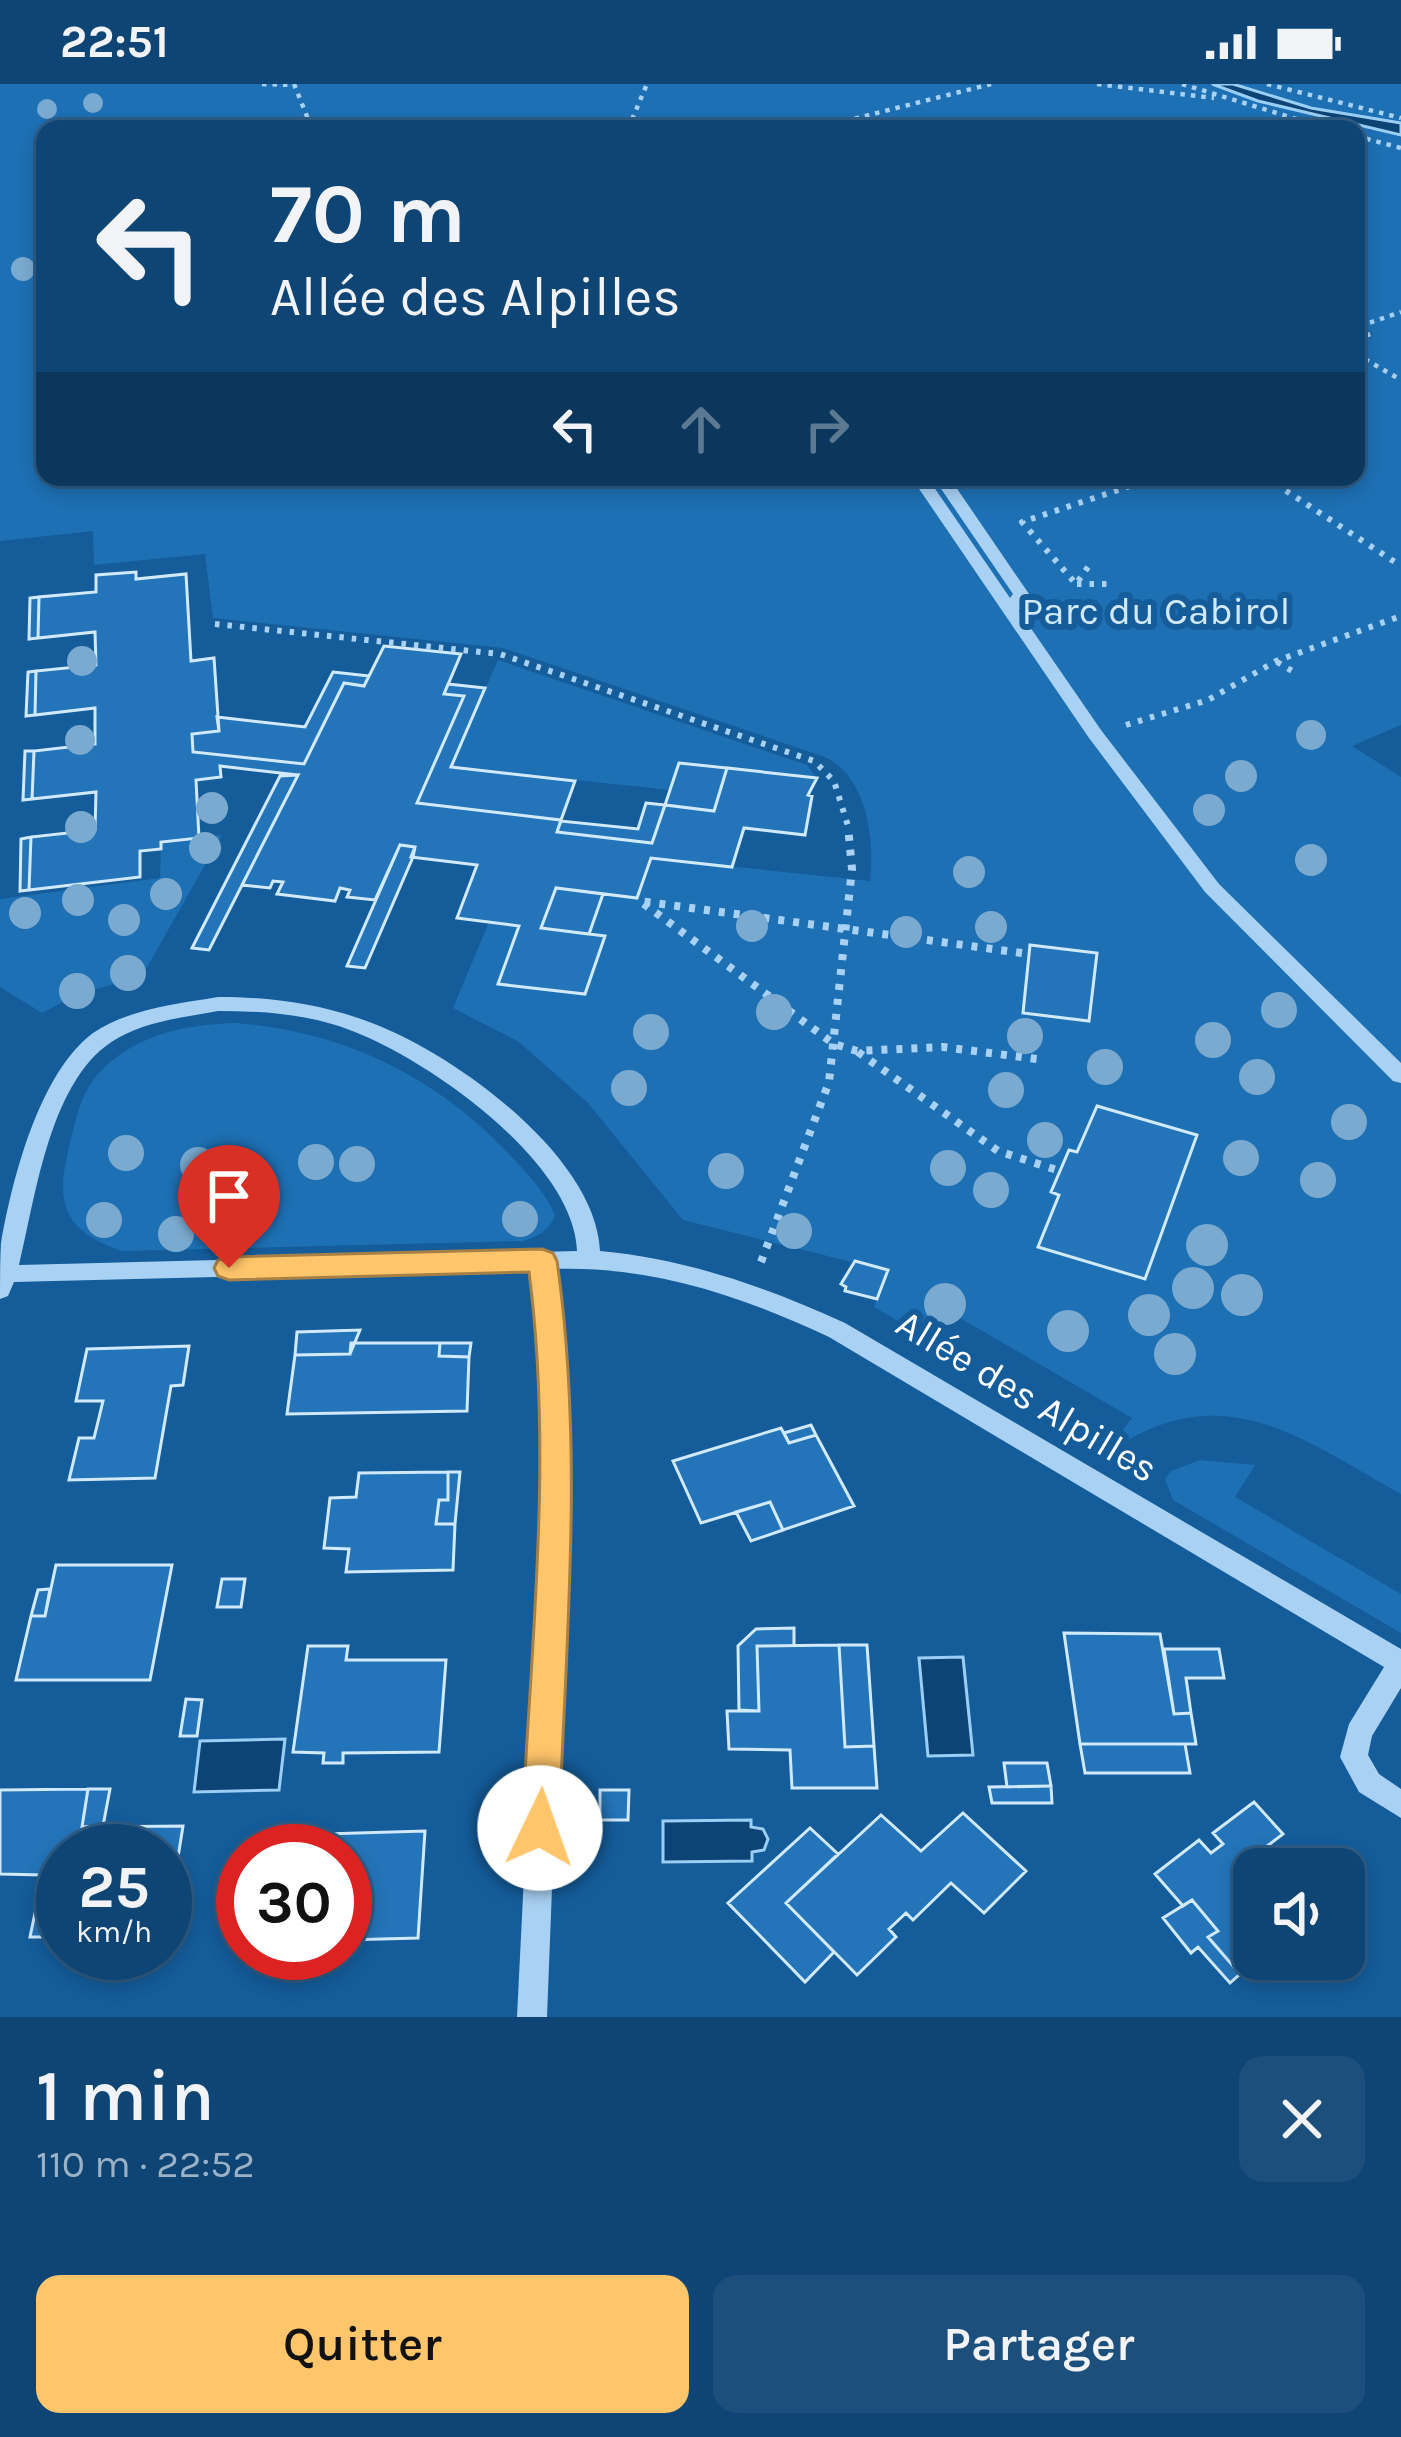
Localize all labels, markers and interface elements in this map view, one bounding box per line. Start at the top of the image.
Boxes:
text: 22:51 [60,16,169,68]
text: 70 m [270,165,466,263]
icon: left [72,168,228,324]
text: Allée des Alpilles [270,265,681,329]
icon: left [542,396,608,462]
icon: ahead [668,396,734,462]
icon: right [794,396,860,462]
park label: Parc du Cabirol [1022,588,1290,634]
pin [178,1145,280,1268]
icon: arrive [196,1163,262,1229]
street label: Allée des Alpilles [888,1300,1166,1492]
position arrow [477,1765,603,1891]
speed limit sign: 30 [216,1824,372,1980]
map controls [1233,1848,1365,1980]
button: sound [1233,1848,1365,1980]
text: 25 [78,1852,150,1922]
text: km/h [76,1914,152,1950]
text: 1 min [36,2054,215,2138]
button: close [1239,2056,1365,2182]
text: 110 m · 22:52 [36,2141,255,2187]
button: Quitter [36,2275,689,2413]
button: Partager [713,2275,1365,2413]

